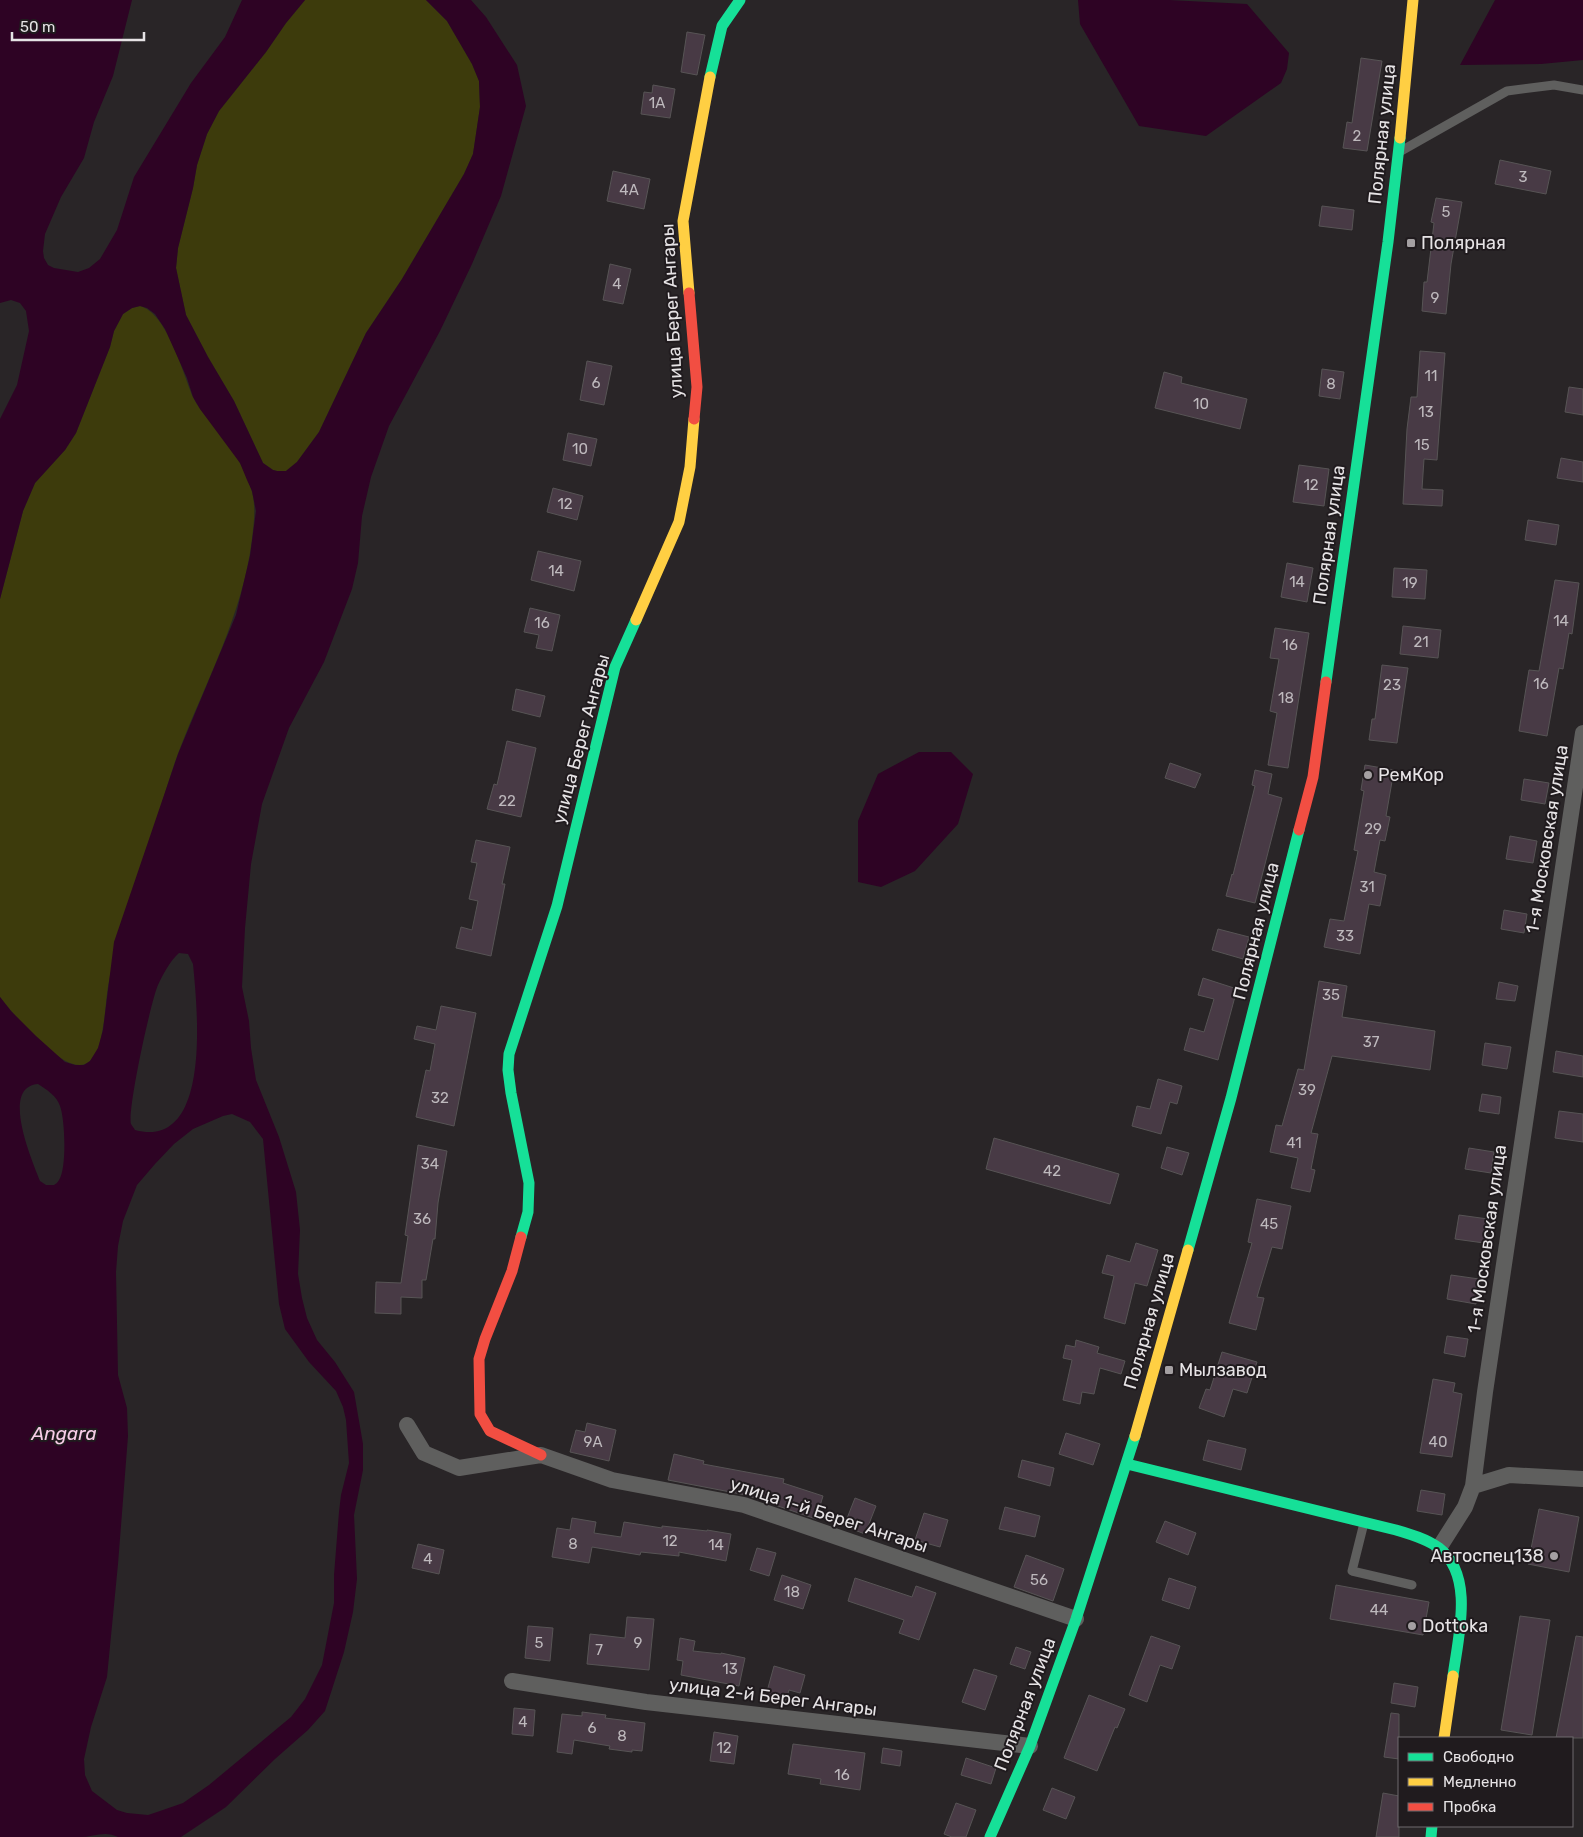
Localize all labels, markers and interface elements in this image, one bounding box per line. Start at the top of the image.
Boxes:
scale bar [12,10,145,42]
text: 50 m [20,18,55,36]
street label: Полярная улица [1364,63,1400,205]
house number: 1А [649,94,665,112]
house number: 2 [1353,127,1362,145]
house number: 3 [1518,168,1528,186]
house number: 4А [619,181,639,199]
house number: 5 [1442,203,1451,221]
street label: улица Берег Ангары [656,223,688,399]
place label: Полярная [1421,232,1506,254]
marker: Полярная [1405,237,1417,249]
house number: 4 [612,275,622,293]
house number: 9 [1431,289,1440,307]
house number: 11 [1425,367,1437,385]
house number: 6 [591,374,601,392]
house number: 8 [1326,375,1336,393]
house number: 10 [1193,395,1209,413]
house number: 13 [1418,403,1434,421]
house number: 15 [1414,436,1430,454]
house number: 10 [572,440,588,458]
street label: Полярная улица [1308,464,1350,606]
house number: 12 [1303,476,1319,494]
house number: 12 [557,495,573,513]
house number: 14 [548,562,564,580]
house number: 14 [1289,573,1305,591]
house number: 19 [1402,574,1418,592]
house number: 14 [1553,612,1569,630]
house number: 16 [534,614,550,632]
house number: 21 [1413,633,1429,651]
house number: 16 [1282,636,1298,654]
street label: улица Берег Ангары [548,652,614,826]
house number: 16 [1533,675,1549,693]
house number: 23 [1383,676,1401,694]
house number: 18 [1278,689,1294,707]
street label: 1-я Московская улица [1521,743,1573,935]
place label: РемКор [1378,764,1444,786]
marker: РемКор [1362,769,1374,781]
house number: 22 [498,792,516,810]
house number: 29 [1364,820,1382,838]
street label: Полярная улица [1228,860,1284,1002]
house number: 31 [1359,878,1375,896]
house number: 33 [1336,927,1354,945]
house number: 35 [1322,986,1340,1004]
house number: 37 [1363,1033,1380,1051]
house number: 39 [1298,1081,1316,1099]
house number: 32 [431,1089,449,1107]
house number: 41 [1286,1134,1302,1152]
street label: 1-я Московская улица [1463,1143,1511,1335]
house number: 34 [421,1155,439,1173]
house number: 42 [1043,1162,1061,1180]
house number: 36 [413,1210,431,1228]
house number: 45 [1260,1215,1278,1233]
street label: Полярная улица [1119,1250,1179,1392]
place label: Мылзавод [1179,1359,1267,1381]
marker: Мылзавод [1163,1364,1175,1376]
water label: Angara [30,1422,97,1445]
house number: 9А [584,1433,602,1451]
house number: 40 [1429,1433,1447,1451]
street label: улица 1-й Берег Ангары [727,1473,931,1557]
house number: 12 [662,1532,678,1550]
house number: 8 [568,1535,578,1553]
house number: 14 [708,1536,724,1554]
place label: Автоспец138 [1431,1545,1544,1567]
house number: 4 [423,1550,433,1568]
marker: Автоспец138 [1548,1550,1560,1562]
house number: 56 [1030,1571,1048,1589]
house number: 18 [784,1583,800,1601]
house number: 44 [1370,1601,1388,1619]
place label: Dottoka [1422,1615,1488,1637]
marker: Dottoka [1406,1620,1418,1632]
house number: 5 [535,1634,544,1652]
house number: 9 [634,1634,643,1652]
street label: Полярная улица [989,1634,1061,1774]
house number: 7 [595,1641,603,1659]
house number: 13 [722,1660,738,1678]
street label: улица 2-й Берег Ангары [668,1673,878,1721]
house number: 4 [518,1713,528,1731]
house number: 6 [587,1719,597,1737]
house number: 8 [617,1727,627,1745]
legend [1398,1737,1573,1827]
house number: 12 [716,1739,732,1757]
text: Свободно [1443,1748,1514,1766]
house number: 16 [834,1766,850,1784]
text: Медленно [1443,1773,1516,1791]
text: Пробка [1443,1798,1496,1816]

